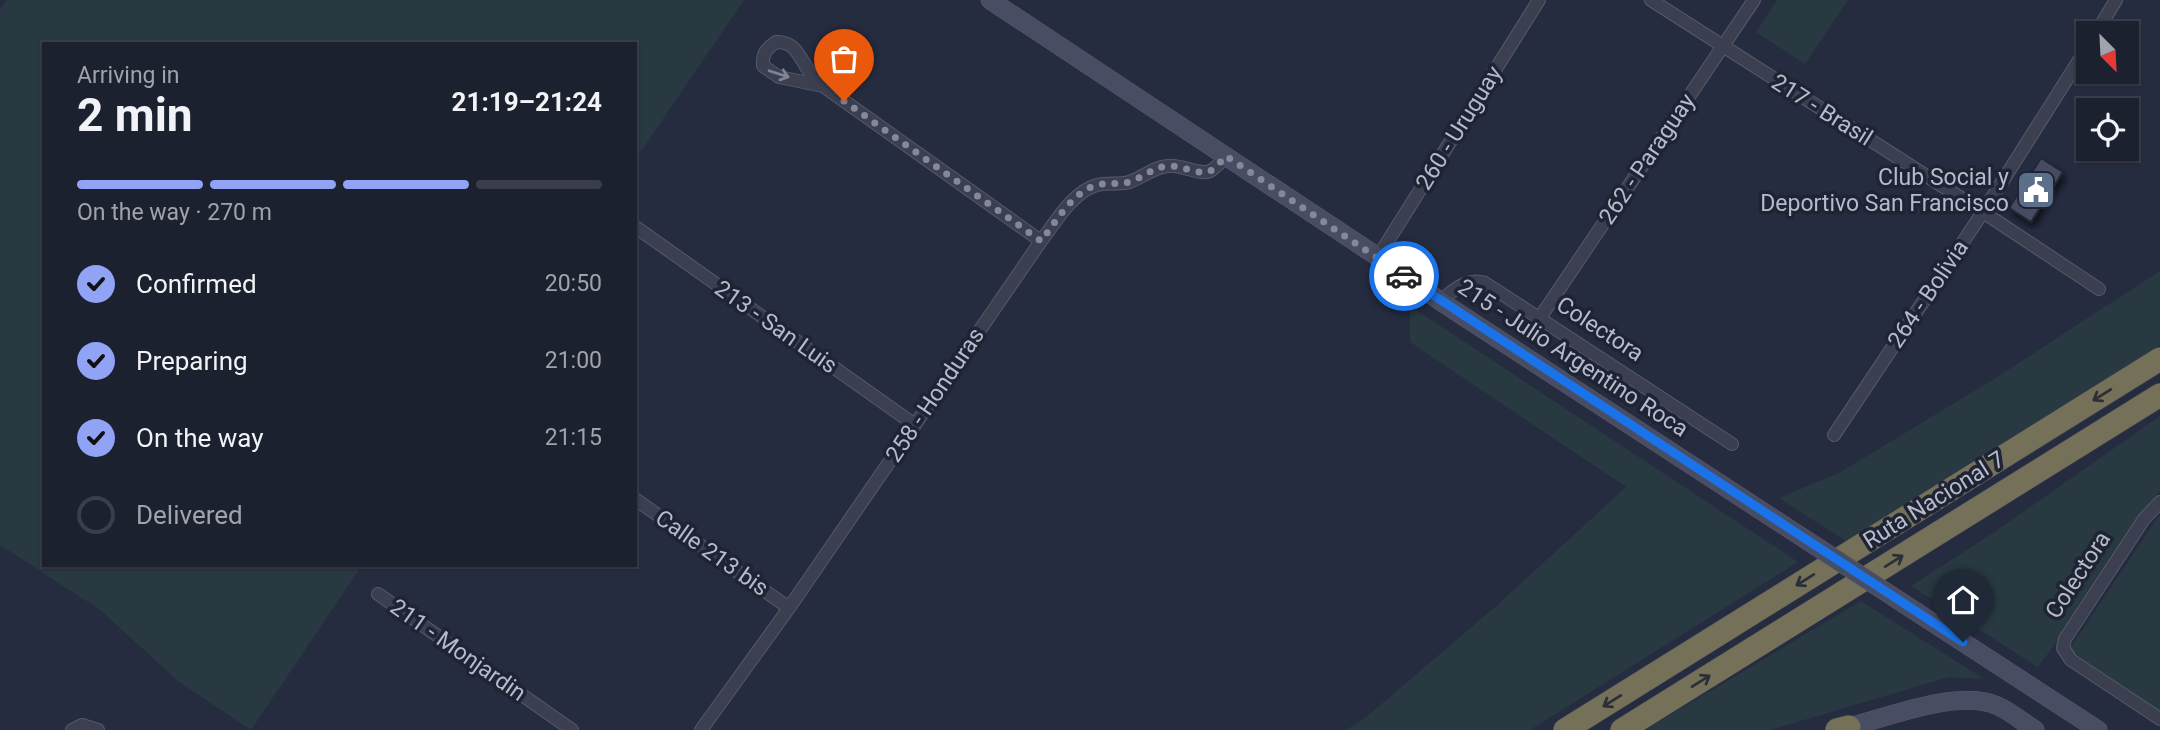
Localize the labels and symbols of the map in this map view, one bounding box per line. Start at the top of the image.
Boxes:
north arrow [2076,21,2138,84]
pin [814,29,874,101]
street label: 260 - Uruguay [1410,61,1508,195]
street label: 217 - Brasil [1767,68,1877,152]
one-way arrow [768,69,790,82]
street label: 262 - Paraguay [1593,88,1701,230]
place label: Club Social y Deportivo San Francisco [1760,164,2009,217]
public building icon: Club Social y Deportivo San Francisco [2015,169,2057,211]
street label: 264 - Bolivia [1882,235,1974,353]
courier [1369,241,1439,311]
street label: 215 - Julio Argentino Roca [1453,273,1693,443]
street label: 213 - San Luis [710,275,842,379]
street label: Colectora [1551,291,1649,367]
street label: 258 - Honduras [880,323,990,467]
one-way arrow [2093,388,2112,403]
street label: Ruta Nacional 7 [1858,446,2010,554]
street label: Calle 213 bis [650,504,774,602]
street label: Colectora [2040,526,2116,624]
one-way arrow [1884,553,1903,568]
pin [1933,570,1993,642]
one-way arrow [1796,573,1815,588]
street label: 211 - Monjardin [385,593,531,707]
one-way arrow [1690,673,1710,687]
one-way arrow [1603,693,1622,708]

